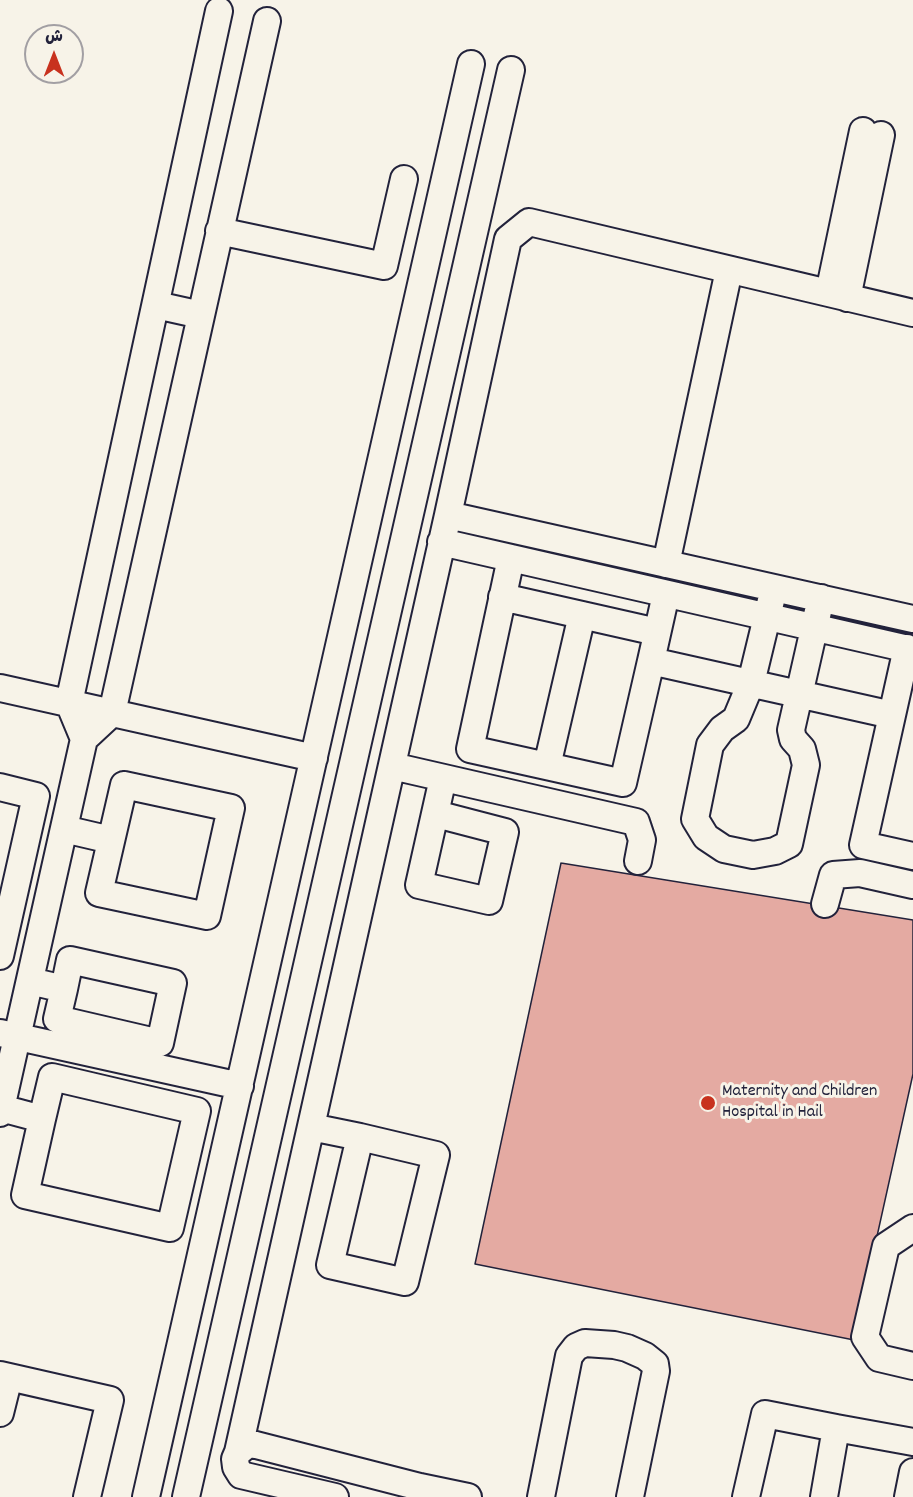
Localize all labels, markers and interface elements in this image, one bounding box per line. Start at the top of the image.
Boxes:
north arrow [24,24,84,84]
text: ش [45,26,63,49]
place label: Maternity and Children Hospital in Hail [722,1082,877,1124]
marker: Maternity and Children Hospital in Hail [699,1094,717,1112]

